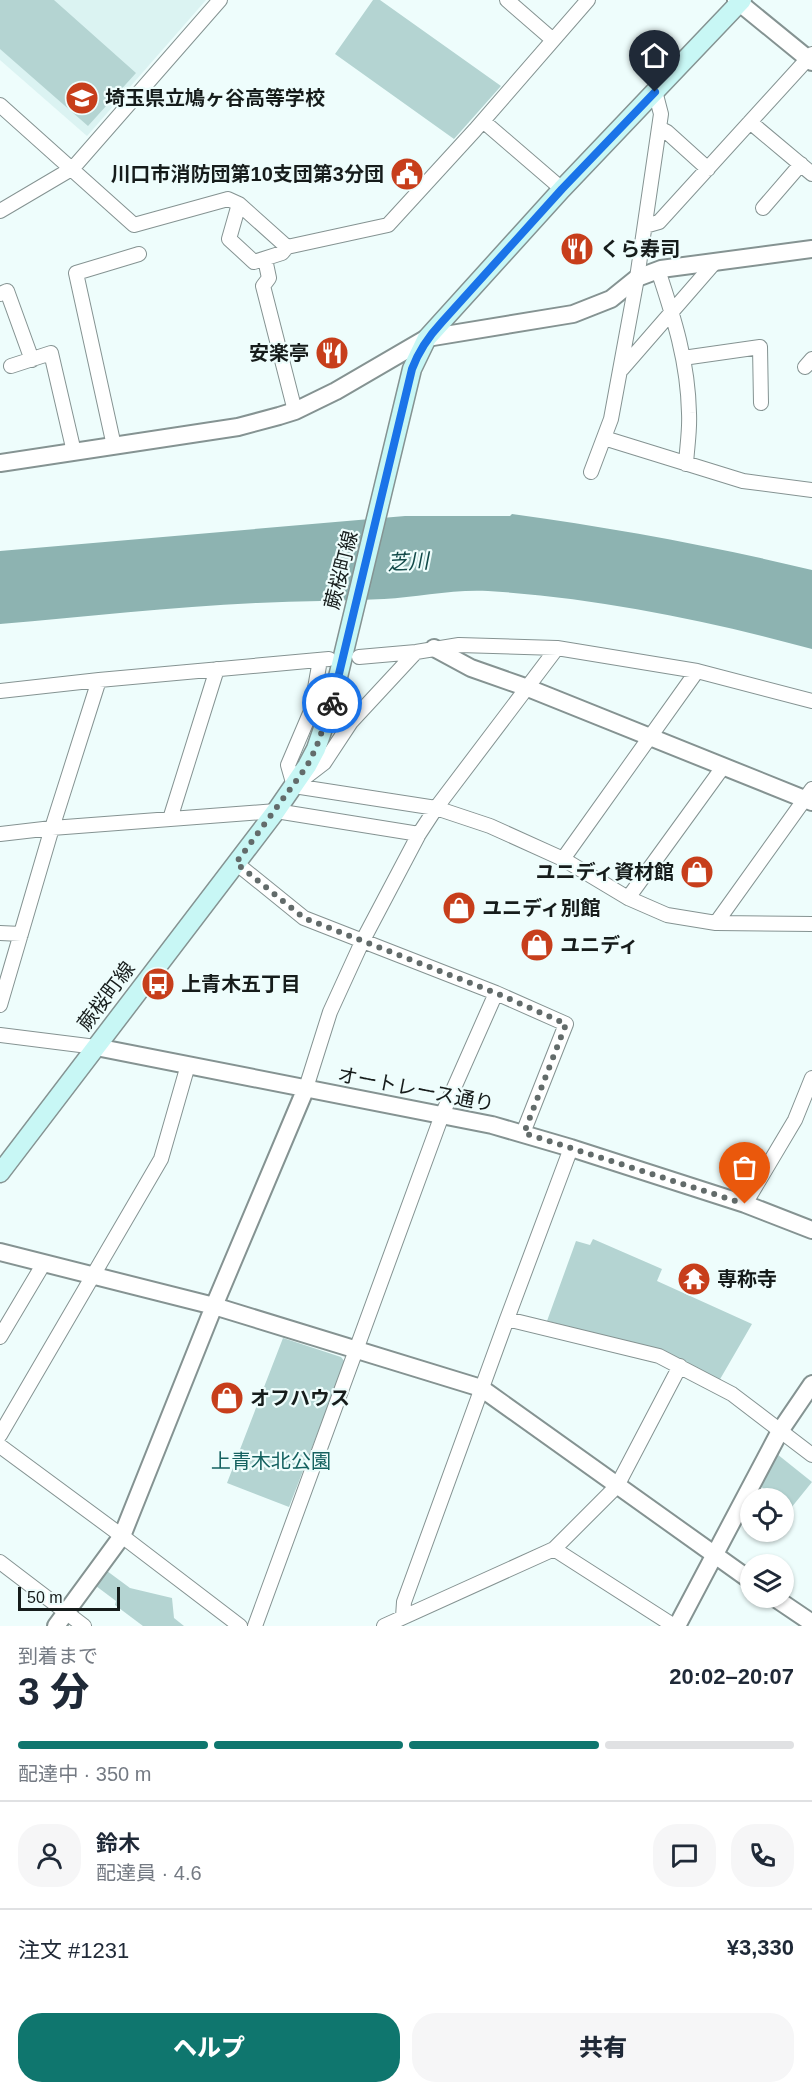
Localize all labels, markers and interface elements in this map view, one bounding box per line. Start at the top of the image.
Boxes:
pin [629,30,680,92]
icon: home [638,39,671,72]
school or university icon: 埼玉県立鳩ヶ谷高等学校 [64,80,100,116]
place label: 埼玉県立鳩ヶ谷高等学校 [105,87,325,109]
public building icon: 川口市消防団第10支団第3分団 [389,156,425,192]
place label: 川口市消防団第10支団第3分団 [111,163,384,185]
restaurant icon: くら寿司 [559,231,595,267]
place label: くら寿司 [600,238,680,260]
restaurant icon: 安楽亭 [314,335,350,371]
place label: 安楽亭 [249,342,309,364]
street label: 蕨桜町線 [321,529,361,611]
water label: 芝川 [386,549,432,574]
courier [302,673,362,733]
icon: bike [316,687,349,720]
shop icon: ユニディ資材館 [679,854,715,890]
place label: ユニディ資材館 [535,861,674,883]
shop icon: ユニディ別館 [441,890,477,926]
place label: ユニディ別館 [482,897,601,919]
shop icon: ユニディ [519,927,555,963]
place label: ユニディ [560,934,639,956]
street label: 蕨桜町線 [73,957,139,1035]
bus stop icon: 上青木五丁目 [140,966,176,1002]
place label: 上青木五丁目 [181,973,301,995]
street label: オートレース通り [336,1063,496,1115]
pin [719,1142,770,1204]
icon: bag [728,1151,761,1184]
temple icon: 専称寺 [676,1261,712,1297]
place label: 専称寺 [717,1268,777,1290]
shop icon: オフハウス [209,1380,245,1416]
place label: オフハウス [250,1387,350,1409]
park label: 上青木北公園 [211,1450,331,1472]
map controls [740,1488,794,1608]
button: locate [740,1488,794,1542]
button: layers [740,1554,794,1608]
scale bar [18,1584,120,1612]
text: 50 m [27,1589,63,1606]
text: 到着まで [18,1645,98,1667]
text: 20:02–20:07 [669,1664,794,1689]
text: 3 分 [18,1670,90,1713]
text: 配達中 · 350 m [18,1763,151,1785]
button: person [18,1824,81,1887]
button: chat [653,1824,716,1887]
button: phone [731,1824,794,1887]
text: 鈴木 [96,1831,140,1856]
text: 配達員 · 4.6 [96,1862,202,1884]
text: ¥3,330 [727,1935,794,1960]
text: 注文 #1231 [18,1938,129,1963]
button: ヘルプ [18,2013,400,2082]
button: 共有 [412,2013,794,2082]

